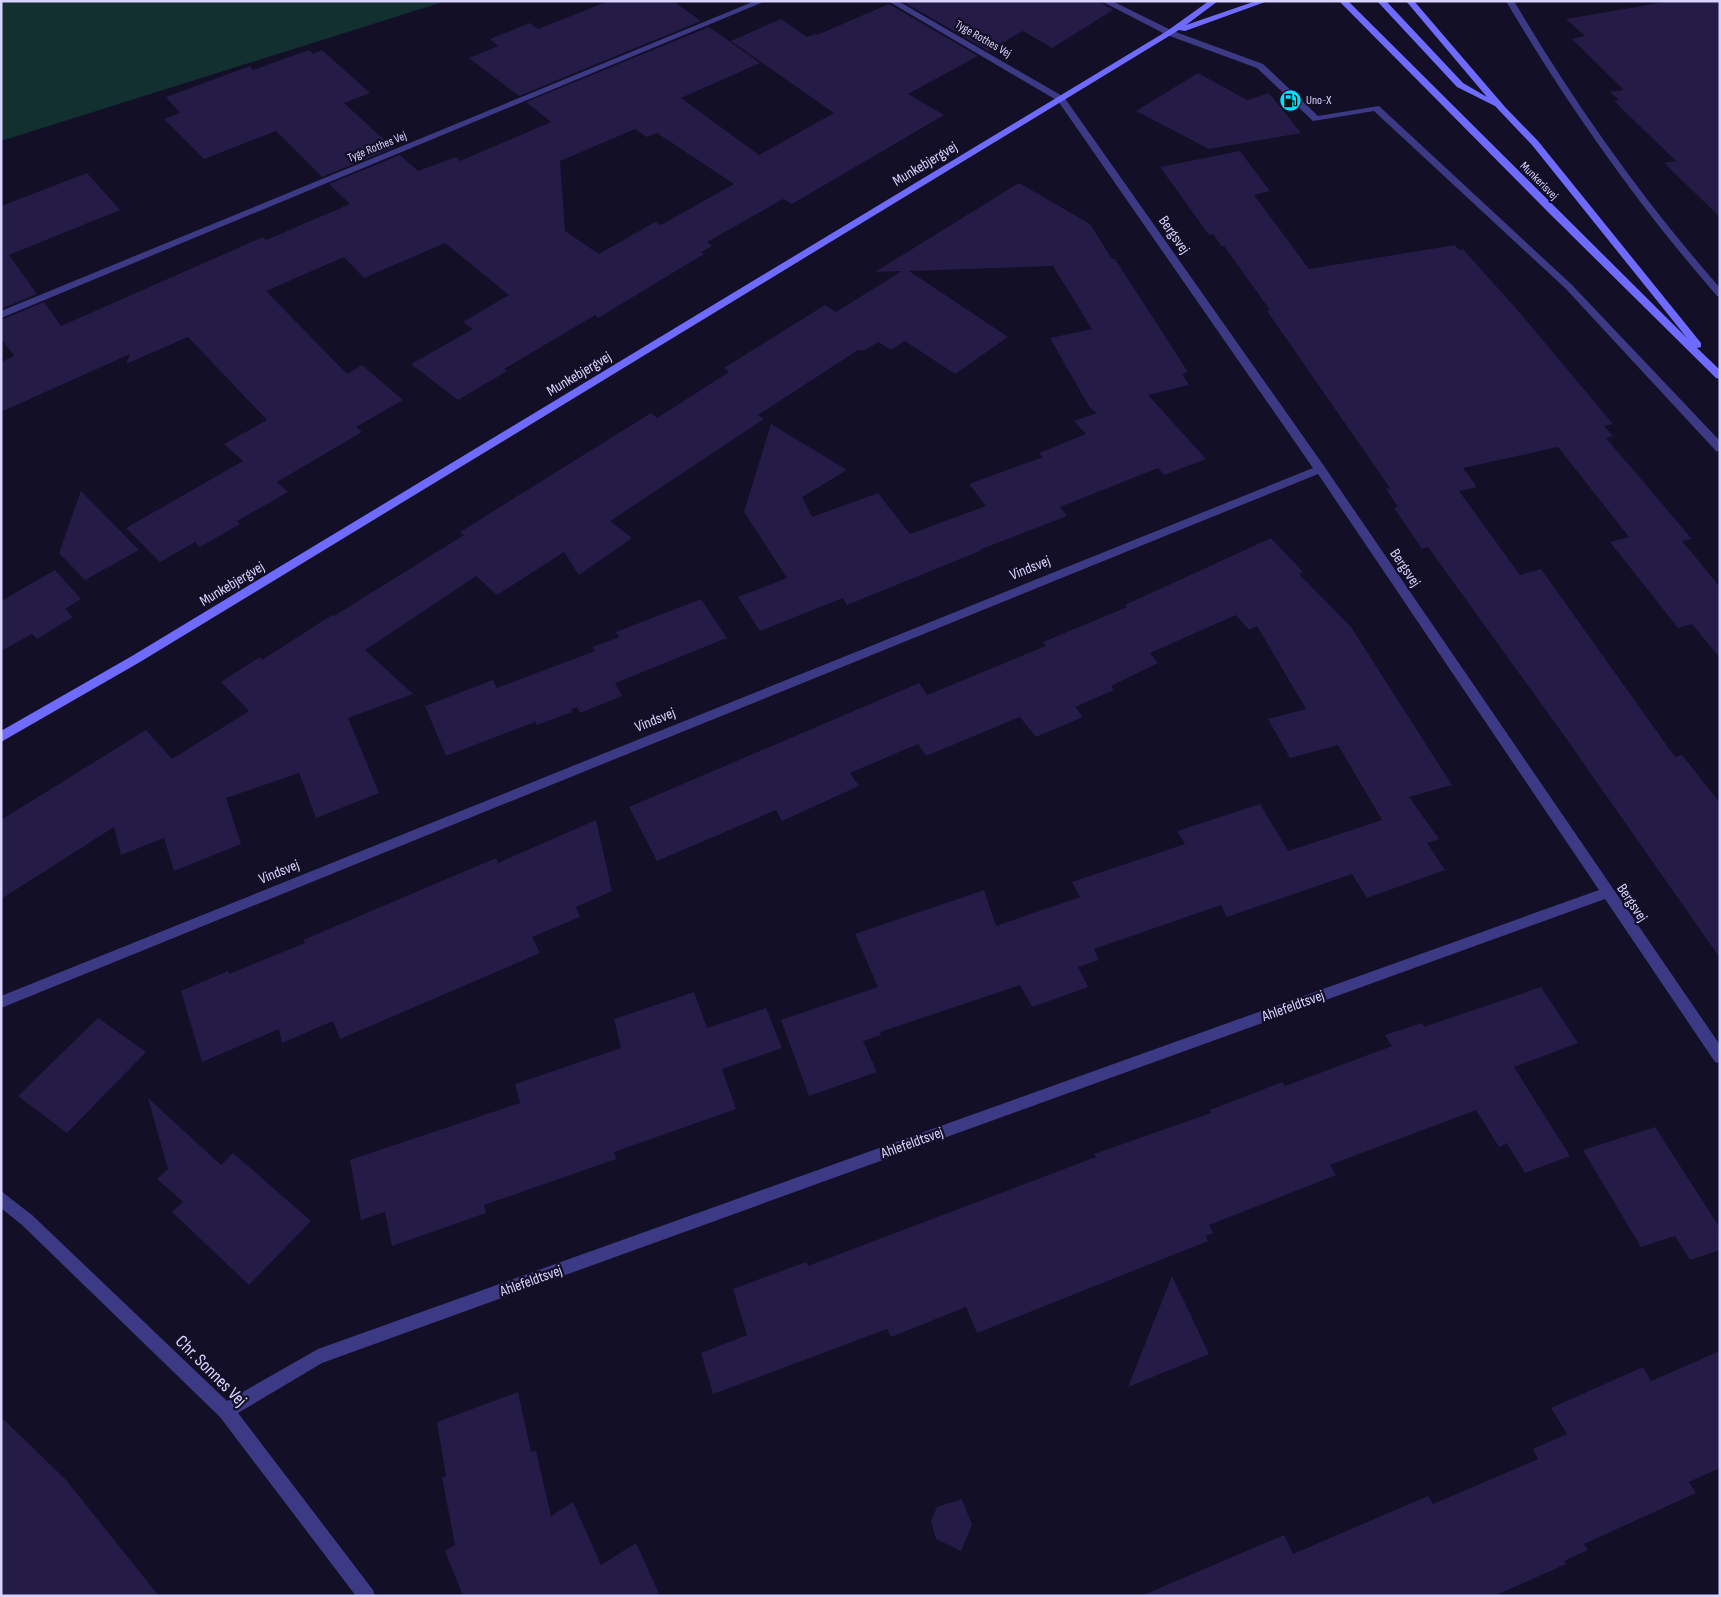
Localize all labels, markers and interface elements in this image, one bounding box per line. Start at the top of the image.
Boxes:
street label: Tyge Rothes Vej [952,17,1014,61]
fuel station icon: Uno-X [1278,88,1302,112]
place label: Uno-X [1306,93,1332,108]
street label: Tyge Rothes Vej [345,128,409,166]
street label: Munkebjergvej [889,137,961,191]
street label: Munkerisvej [1517,159,1561,203]
street label: Bergsvej [1154,212,1194,258]
street label: Munkebjergvej [543,347,615,401]
street label: Bergsvej [1385,545,1425,591]
street label: Vindsvej [1007,551,1053,585]
street label: Munkebjergvej [196,557,268,611]
street label: Vindsvej [632,703,678,737]
street label: Vindsvej [256,855,302,889]
street label: Bergsvej [1612,880,1652,926]
street label: Ahlefeldtsvej [1258,986,1327,1026]
street label: Ahlefeldtsvej [877,1123,946,1163]
street label: Ahlefeldtsvej [496,1261,565,1301]
street label: Chr. Sonnes Vej [171,1331,251,1411]

